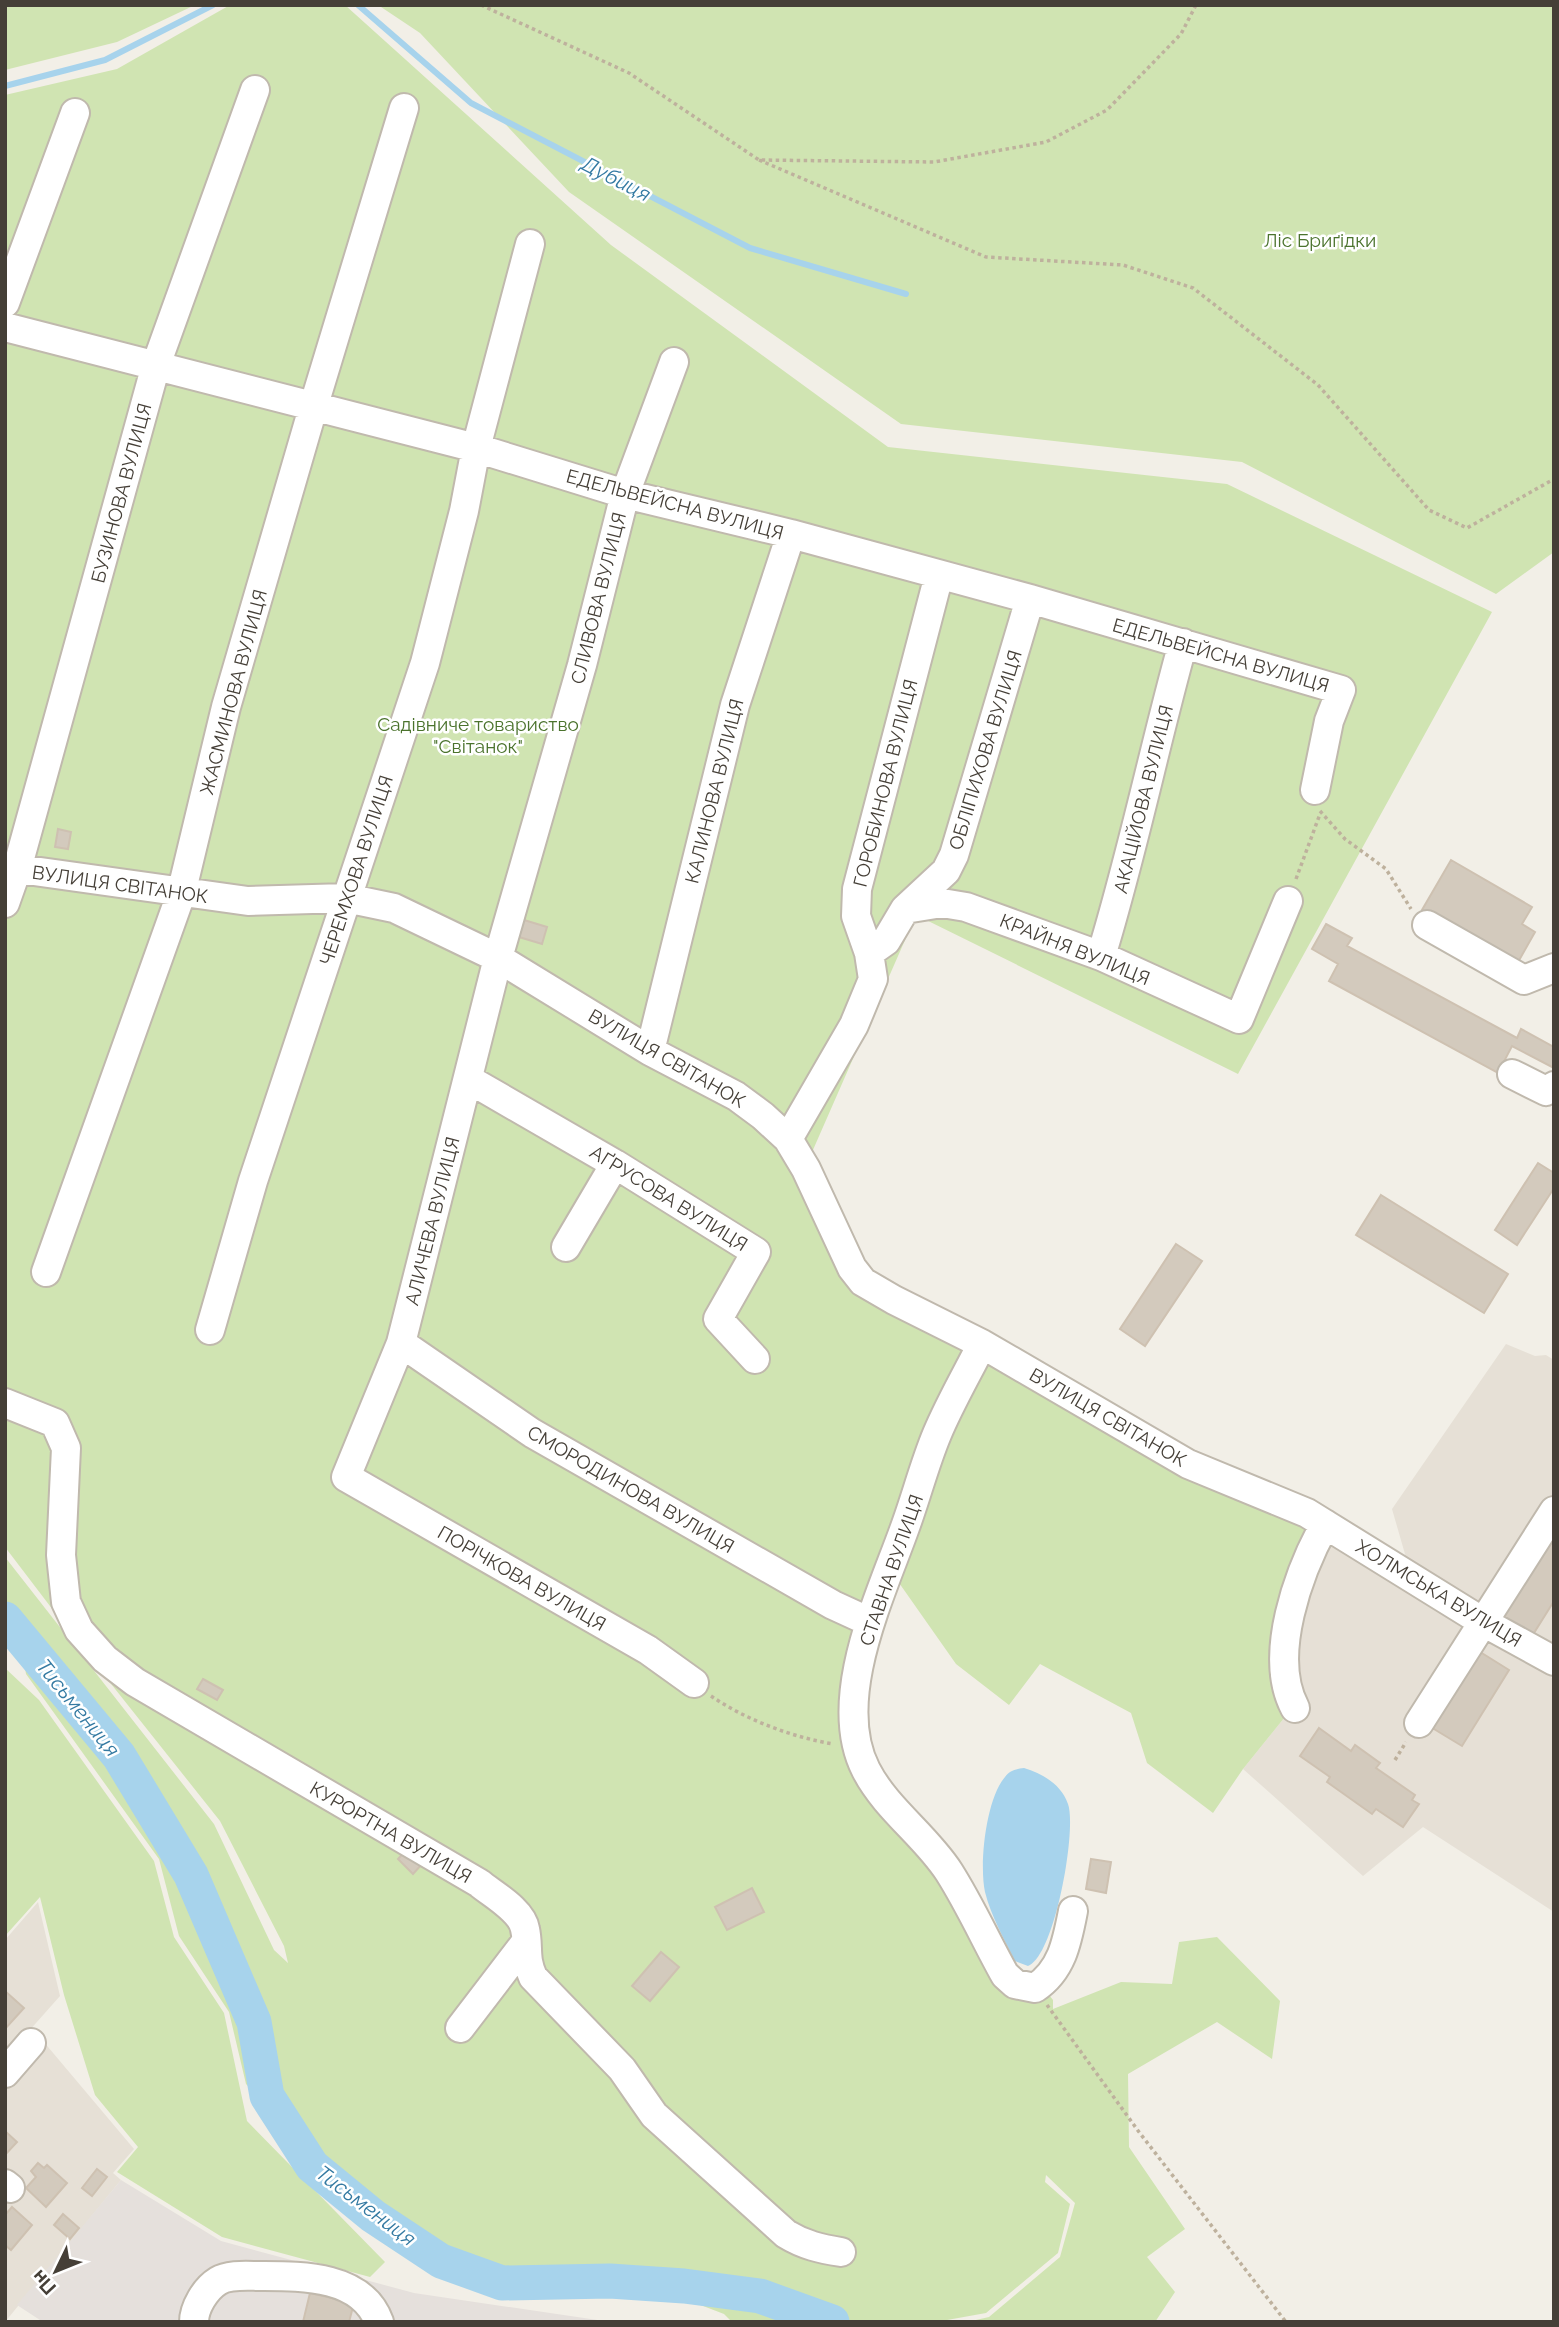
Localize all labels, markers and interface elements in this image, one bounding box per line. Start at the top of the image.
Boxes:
water label: Дубиця [576,150,655,207]
park label: Ліс Бриґідки [1264,229,1376,251]
street label: БУЗИНОВА ВУЛИЦЯ [86,401,156,585]
street label: ЕДЕЛЬВЕЙСНА ВУЛИЦЯ [564,464,786,544]
street label: СЛИВОВА ВУЛИЦЯ [566,510,630,686]
street label: ЖАСМИНОВА ВУЛИЦЯ [195,587,271,797]
street label: ЕДЕЛЬВЕЙСНА ВУЛИЦЯ [1110,614,1332,696]
street label: ОБЛІПИХОВА ВУЛИЦЯ [944,648,1026,852]
street label: ГОРОБИНОВА ВУЛИЦЯ [849,677,921,889]
street label: КАЛИНОВА ВУЛИЦЯ [680,696,748,886]
street label: АКАЦІЙОВА ВУЛИЦЯ [1109,703,1177,895]
park label: Садівниче товариство "Світанок" [377,713,579,757]
street label: ЧЕРЕМХОВА ВУЛИЦЯ [315,772,397,968]
street label: ВУЛИЦЯ СВІТАНОК [31,861,209,907]
street label: КРАЙНЯ ВУЛИЦЯ [997,909,1153,989]
street label: ВУЛИЦЯ СВІТАНОК [585,1004,749,1112]
street label: АЛИЧЕВА ВУЛИЦЯ [400,1134,464,1308]
street label: АҐРУСОВА ВУЛИЦЯ [586,1141,752,1255]
street label: ВУЛИЦЯ СВІТАНОК [1026,1363,1190,1471]
street label: СМОРОДИНОВА ВУЛИЦЯ [524,1421,738,1557]
street label: СТАВНА ВУЛИЦЯ [855,1491,927,1649]
street label: ПОРІЧКОВА ВУЛИЦЯ [434,1521,610,1635]
street label: ХОЛМСЬКА ВУЛИЦЯ [1352,1535,1526,1651]
water label: Тисьмениця [31,1654,125,1762]
street label: КУРОРТНА ВУЛИЦЯ [306,1777,476,1887]
water label: Тисьмениця [312,2160,421,2251]
north arrow [21,2236,91,2306]
text: Пн [27,2266,60,2299]

